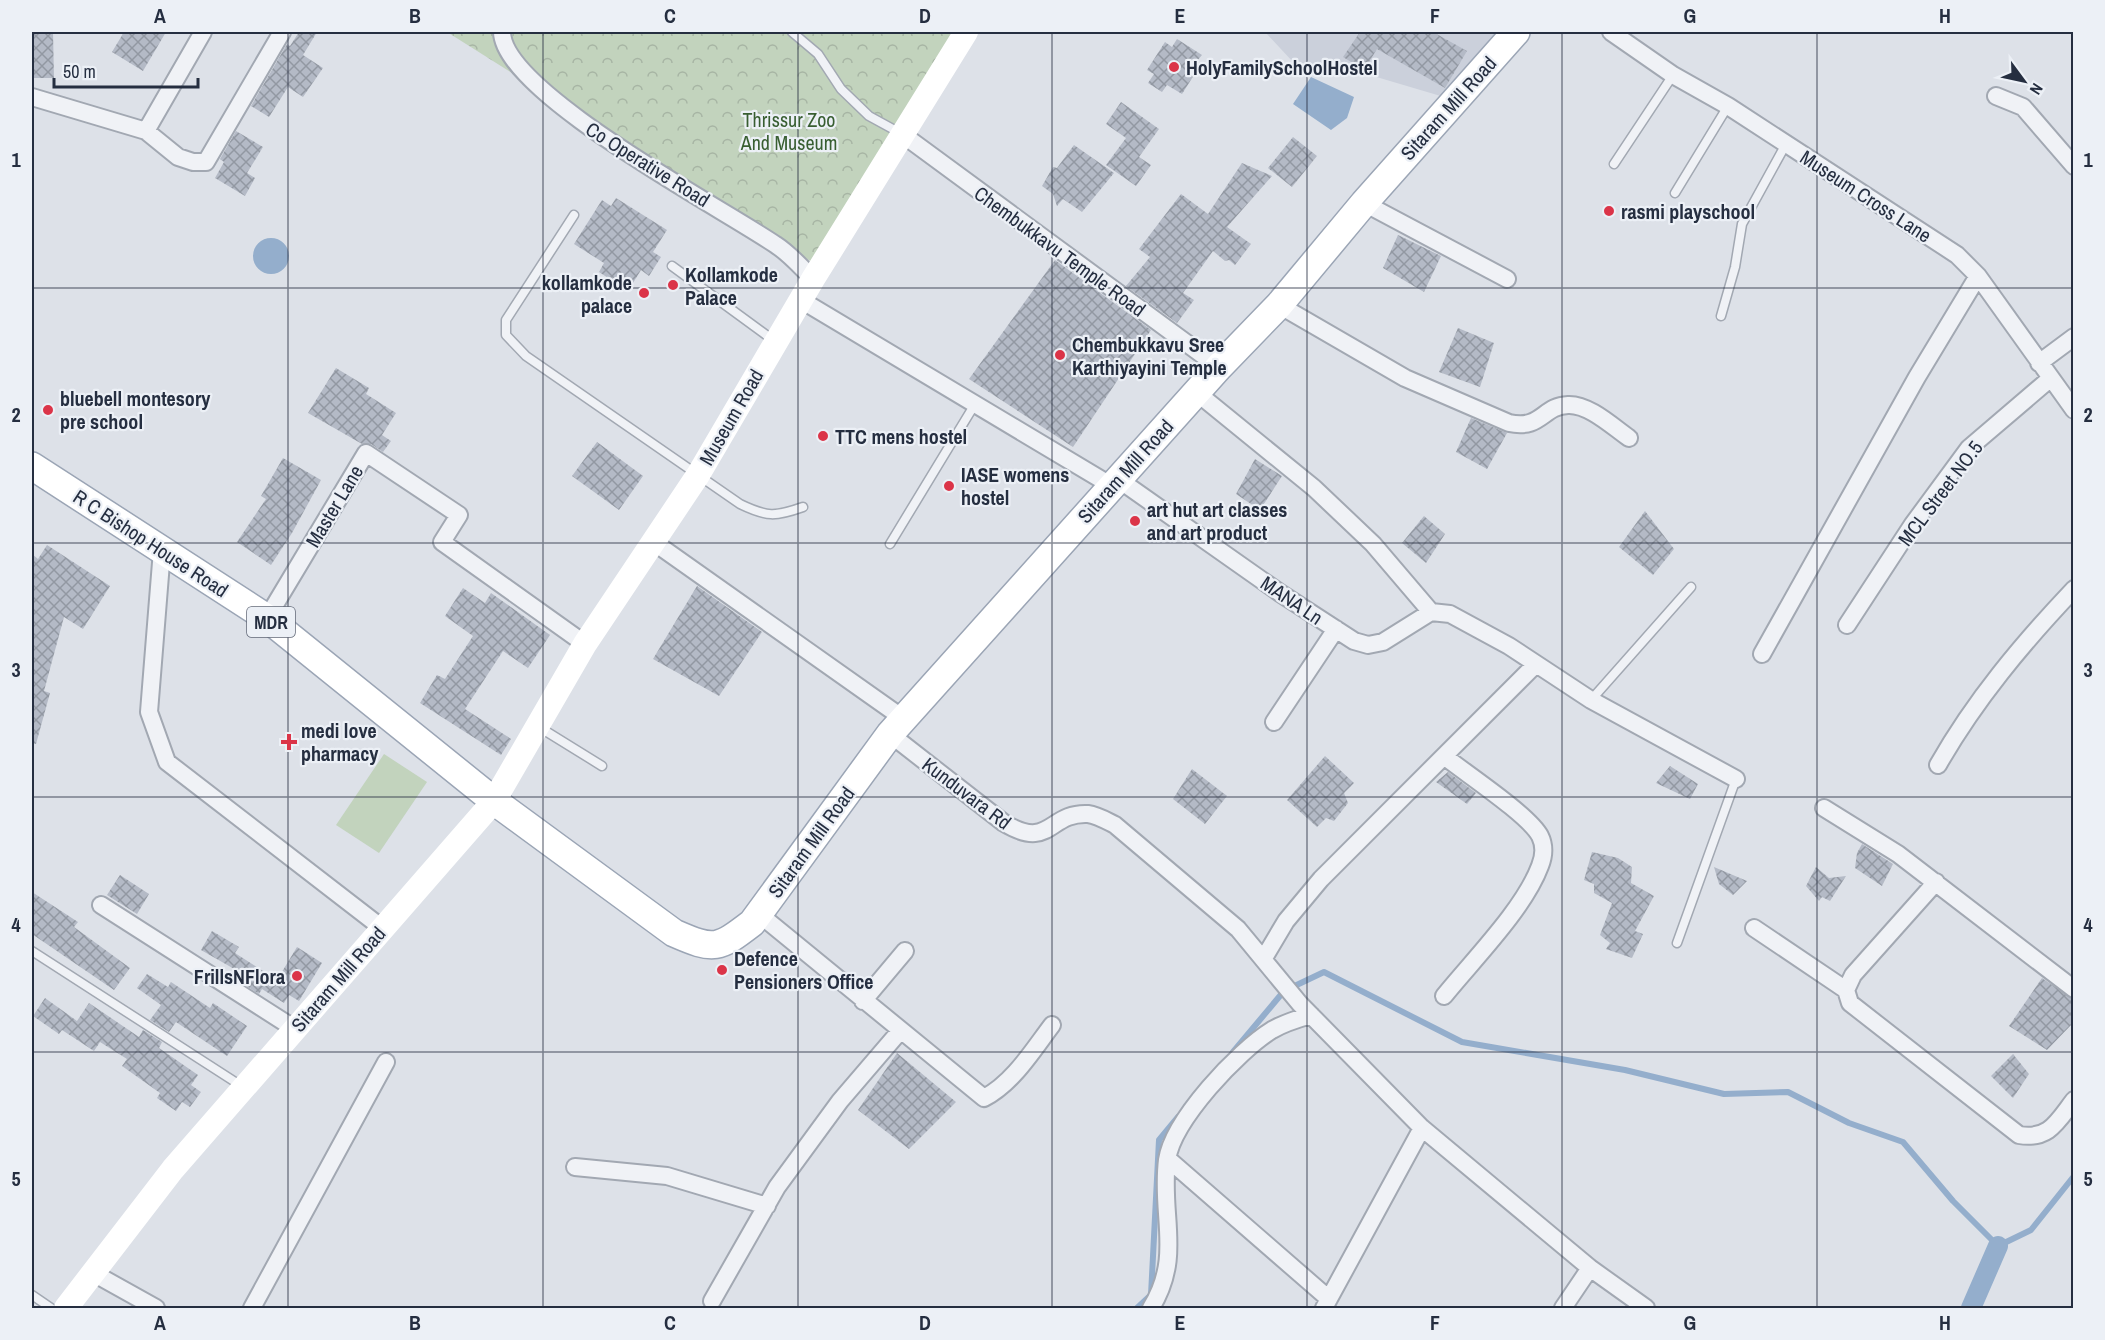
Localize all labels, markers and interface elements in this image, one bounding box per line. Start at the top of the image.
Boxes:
text: A [154,2,166,29]
text: B [409,2,421,29]
text: C [664,2,676,29]
text: D [919,2,931,29]
text: E [1175,2,1186,29]
text: F [1430,2,1440,29]
text: G [1684,2,1696,29]
text: H [1939,2,1951,29]
street label: Sitaram Mill Road [1394,50,1502,166]
scale bar [54,51,198,89]
north arrow [1994,51,2054,111]
place label: HolyFamilySchoolHostel [1186,54,1378,81]
text: 50 m [63,59,96,84]
marker: HolyFamilySchoolHostel [1167,60,1181,74]
text: N [2025,79,2048,99]
park label: Thrissur Zoo And Museum [740,106,837,156]
street label: Co Operative Road [581,115,715,213]
street label: Museum Cross Lane [1795,143,1937,249]
text: 1 [11,146,21,173]
text: 1 [2083,146,2093,173]
street label: Chembukkavu Temple Road [969,180,1151,322]
place label: rasmi playschool [1621,198,1755,225]
marker: rasmi playschool [1602,204,1616,218]
place label: Kollamkode Palace [685,261,778,311]
place label: kollamkode palace [542,269,632,319]
marker: Kollamkode Palace [666,278,680,292]
marker: kollamkode palace [637,286,651,300]
place label: Chembukkavu Sree Karthiyayini Temple [1072,331,1227,381]
marker: Chembukkavu Sree Karthiyayini Temple [1053,348,1067,362]
street label: Museum Road [693,364,769,470]
place label: bluebell montesory pre school [60,385,211,435]
text: 2 [11,401,21,428]
text: 2 [2083,401,2093,428]
marker: bluebell montesory pre school [41,403,55,417]
street label: Sitaram Mill Road [1071,413,1179,529]
place label: TTC mens hostel [835,423,967,450]
marker: TTC mens hostel [816,429,830,443]
street label: MCL Street NO.5 [1892,435,1988,551]
street label: Master Lane [299,460,369,552]
place label: IASE womens hostel [961,461,1069,511]
marker: IASE womens hostel [942,479,956,493]
street label: R C Bishop House Road [68,483,234,603]
place label: art hut art classes and art product [1147,496,1287,546]
marker: art hut art classes and art product [1128,514,1142,528]
street label: MANA Ln [1256,569,1328,631]
road number: MDR [247,607,295,637]
text: 3 [11,656,21,683]
text: 3 [2083,656,2093,683]
place label: medi love pharmacy [301,717,379,767]
marker: medi love pharmacy [282,735,296,749]
street label: Kunduvara Rd [917,751,1017,835]
street label: Sitaram Mill Road [762,781,860,903]
text: 4 [11,911,21,938]
text: 4 [2083,911,2093,938]
street label: Sitaram Mill Road [285,921,391,1037]
place label: Defence Pensioners Office [734,945,873,995]
place label: FrillsNFlora [194,963,285,990]
marker: Defence Pensioners Office [715,963,729,977]
marker: FrillsNFlora [290,969,304,983]
text: 5 [11,1165,21,1192]
text: 5 [2083,1165,2093,1192]
text: A [154,1309,166,1336]
text: B [409,1309,421,1336]
text: C [664,1309,676,1336]
text: D [919,1309,931,1336]
text: E [1175,1309,1186,1336]
text: F [1430,1309,1440,1336]
text: G [1684,1309,1696,1336]
text: H [1939,1309,1951,1336]

